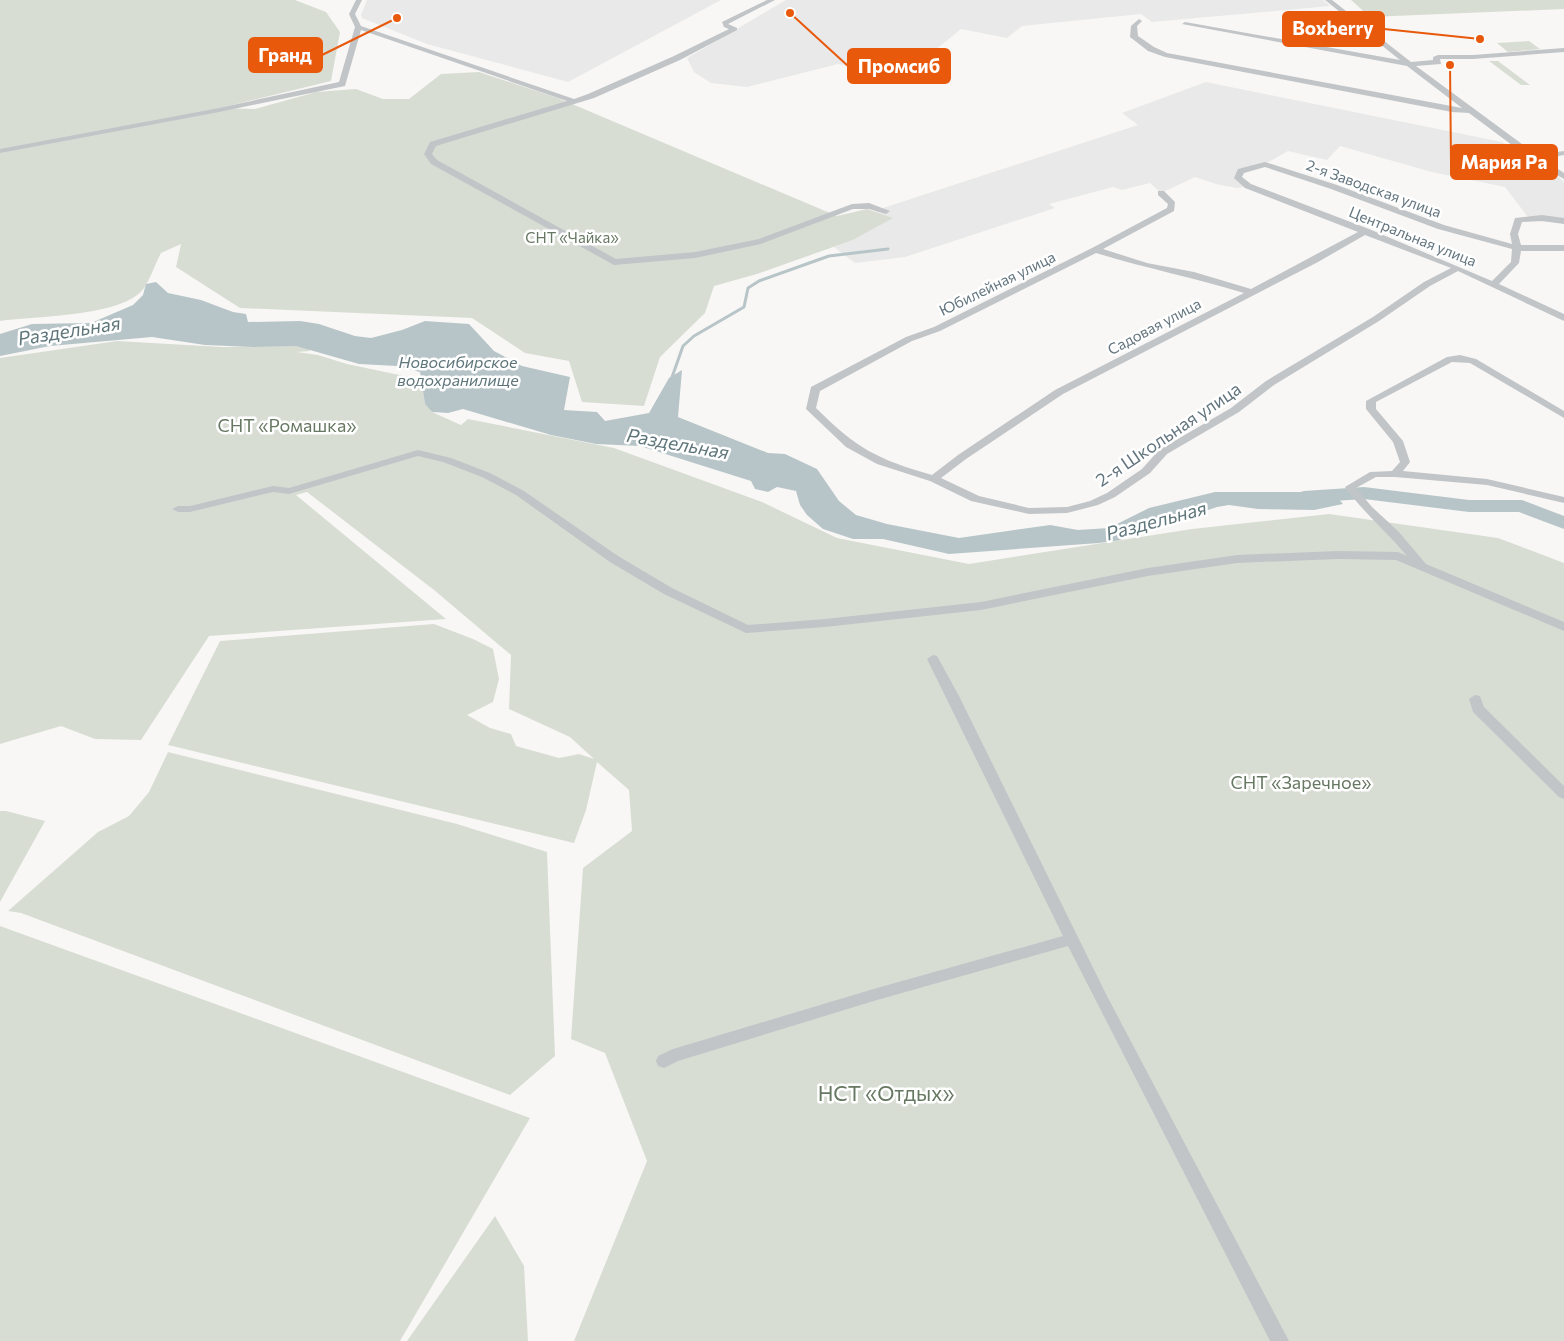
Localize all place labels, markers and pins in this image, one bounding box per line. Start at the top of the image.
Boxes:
callout: Boxberry [1283,12,1384,46]
callout: Гранд [249,38,322,72]
callout: Промсиб [848,49,950,83]
callout: Мария Ра [1451,145,1557,179]

